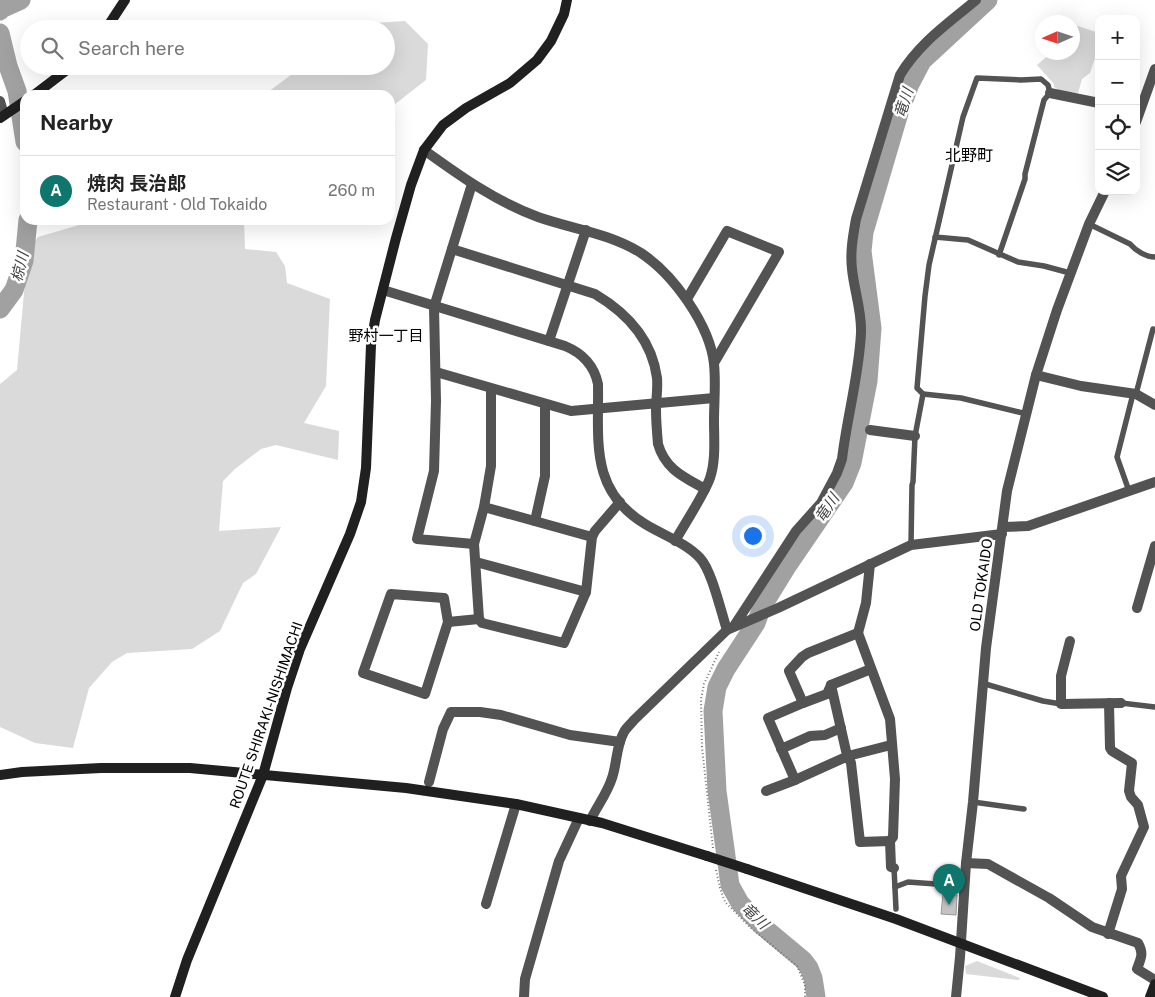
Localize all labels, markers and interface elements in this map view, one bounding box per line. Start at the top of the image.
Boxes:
north arrow [1035,15,1080,60]
map controls [1095,15,1140,195]
button: + [1095,15,1140,60]
search box [20,20,395,75]
icon: search [38,34,66,62]
text: Search here [78,37,185,59]
button: − [1095,60,1140,105]
water label: 竜川 [891,84,917,120]
button: locate [1095,105,1140,150]
text: Nearby [40,110,113,135]
district label: 北野町 [945,146,993,165]
button: layers [1095,150,1140,195]
text: 焼肉 長治郎 [87,172,186,194]
text: A [50,181,62,200]
text: 260 m [328,181,375,200]
text: Restaurant · Old Tokaido [87,195,267,214]
water label: 椋川 [8,248,32,283]
district label: 野村一丁目 [348,327,424,344]
water label: 竜川 [811,489,843,525]
your location [740,523,766,549]
street label: OLD TOKAIDO [967,538,995,632]
street label: ROUTE SHIRAKI-NISHIMACHI [226,619,306,811]
pin: A [933,864,965,905]
water label: 竜川 [739,899,774,933]

